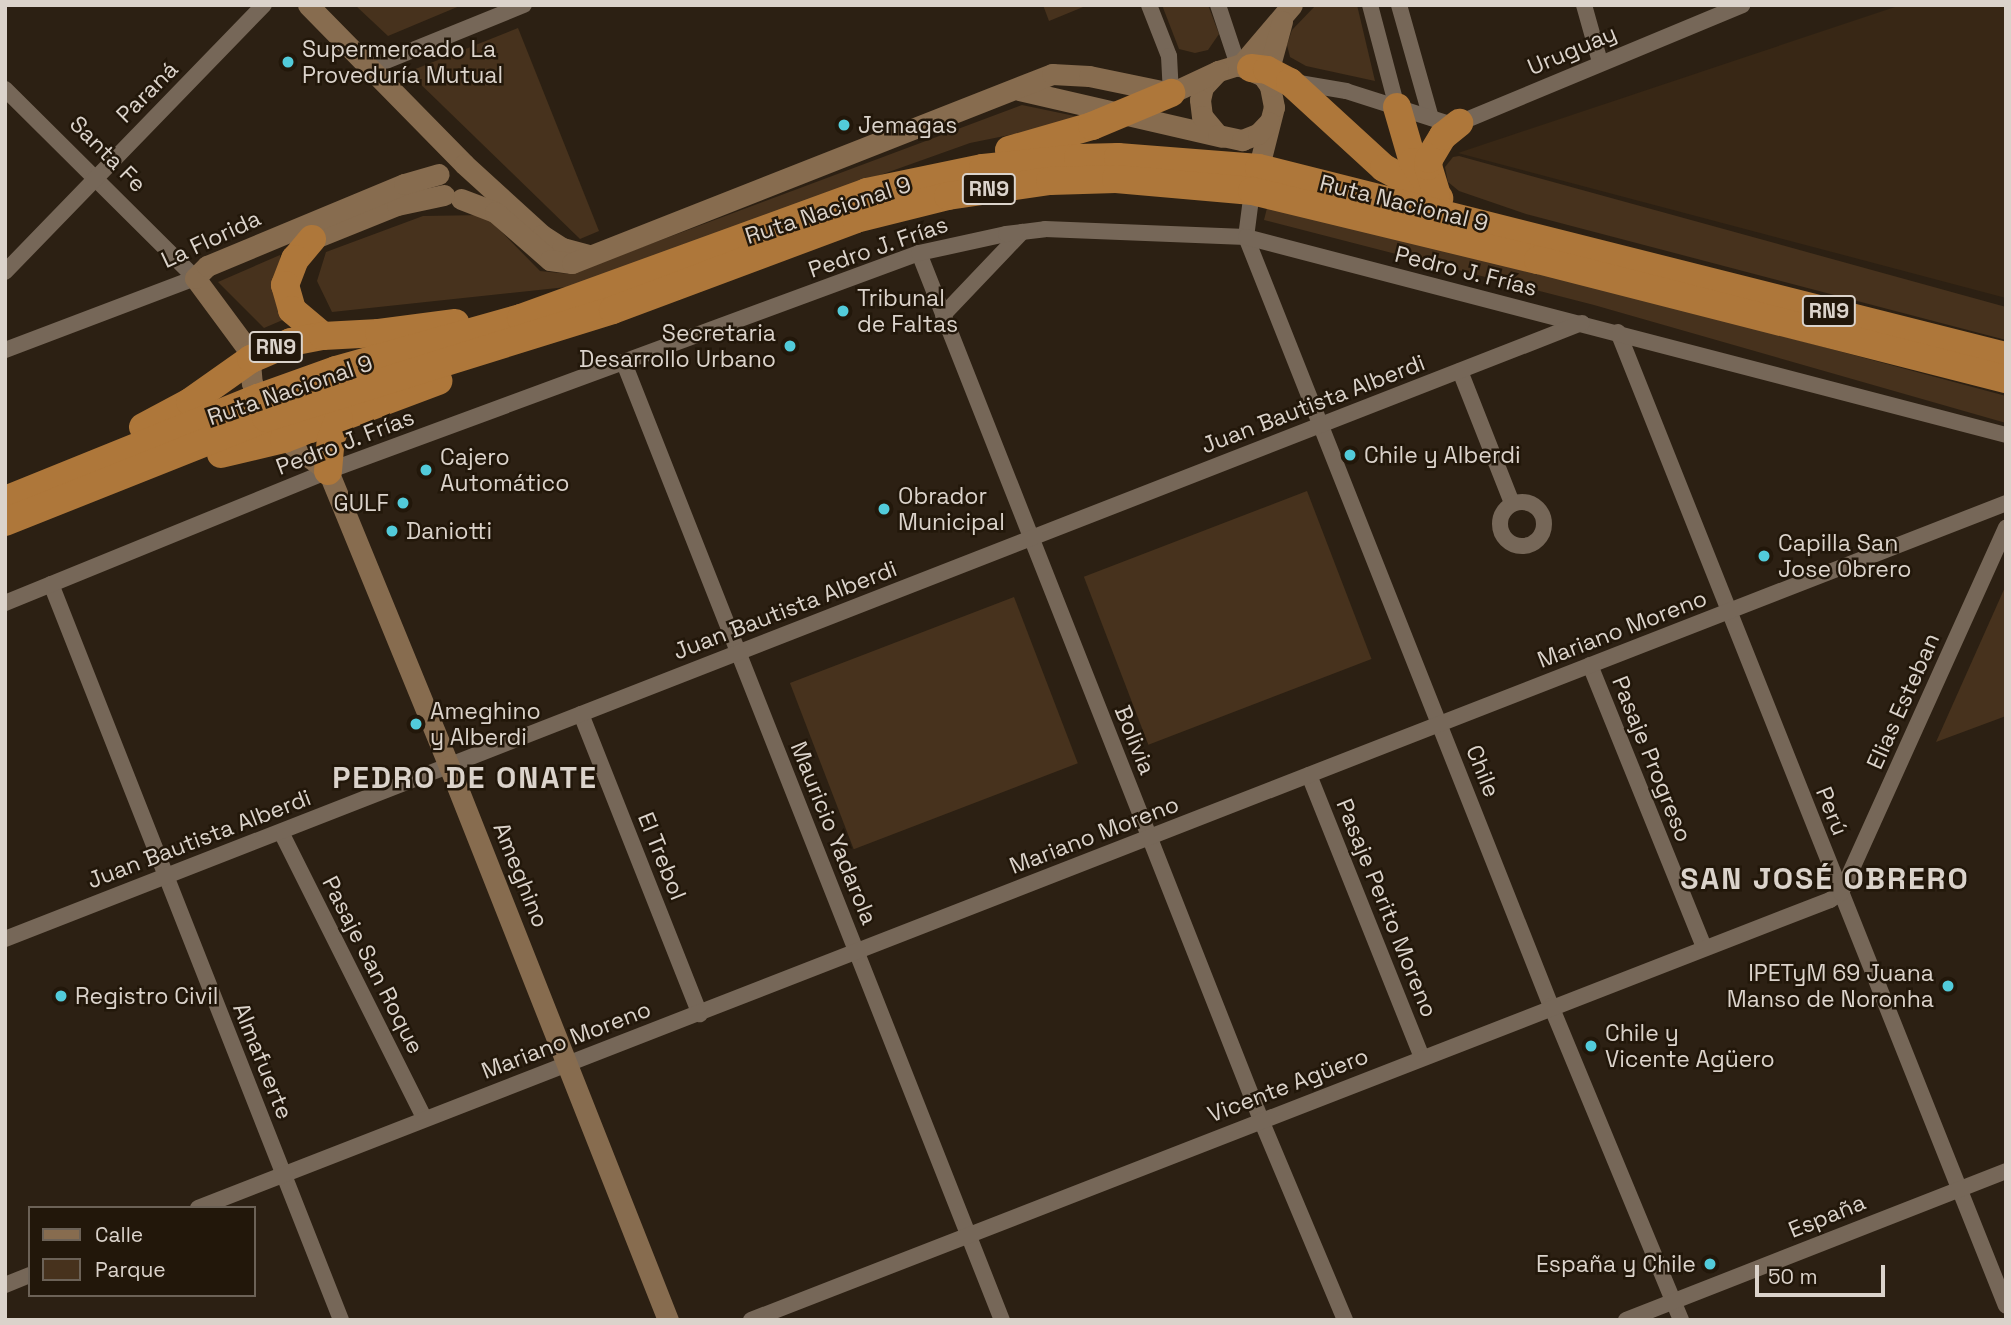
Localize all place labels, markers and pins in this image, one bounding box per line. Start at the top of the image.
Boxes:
place label: Supermercado La Proveduría Mutual [302,35,503,89]
marker: Supermercado La Proveduría Mutual [280,54,296,70]
place label: Jemagas [858,111,957,139]
marker: Jemagas [836,117,852,133]
place label: Tribunal de Faltas [857,284,958,338]
marker: Tribunal de Faltas [835,303,851,319]
place label: Secretaria Desarrollo Urbano [579,319,776,373]
marker: Secretaria Desarrollo Urbano [782,338,798,354]
place label: Chile y Alberdi [1364,441,1521,469]
place label: Cajero Automático [440,443,569,497]
marker: Chile y Alberdi [1342,447,1358,463]
marker: Cajero Automático [418,462,434,478]
place label: Obrador Municipal [898,482,1005,536]
place label: GULF [334,489,389,517]
marker: GULF [395,495,411,511]
marker: Obrador Municipal [876,501,892,517]
place label: Daniotti [406,517,492,545]
marker: Daniotti [384,523,400,539]
place label: Capilla San Jose Obrero [1778,529,1911,583]
marker: Capilla San Jose Obrero [1756,548,1772,564]
place label: Ameghino y Alberdi [430,697,541,751]
marker: Ameghino y Alberdi [408,716,424,732]
place label: IPETyM 69 Juana Manso de Noronha [1727,959,1934,1013]
marker: IPETyM 69 Juana Manso de Noronha [1940,978,1956,994]
place label: Registro Civil [75,982,218,1010]
marker: Registro Civil [53,988,69,1004]
place label: Chile y Vicente Agüero [1605,1019,1775,1073]
marker: Chile y Vicente Agüero [1583,1038,1599,1054]
place label: España y Chile [1536,1250,1696,1278]
marker: España y Chile [1702,1256,1718,1272]

